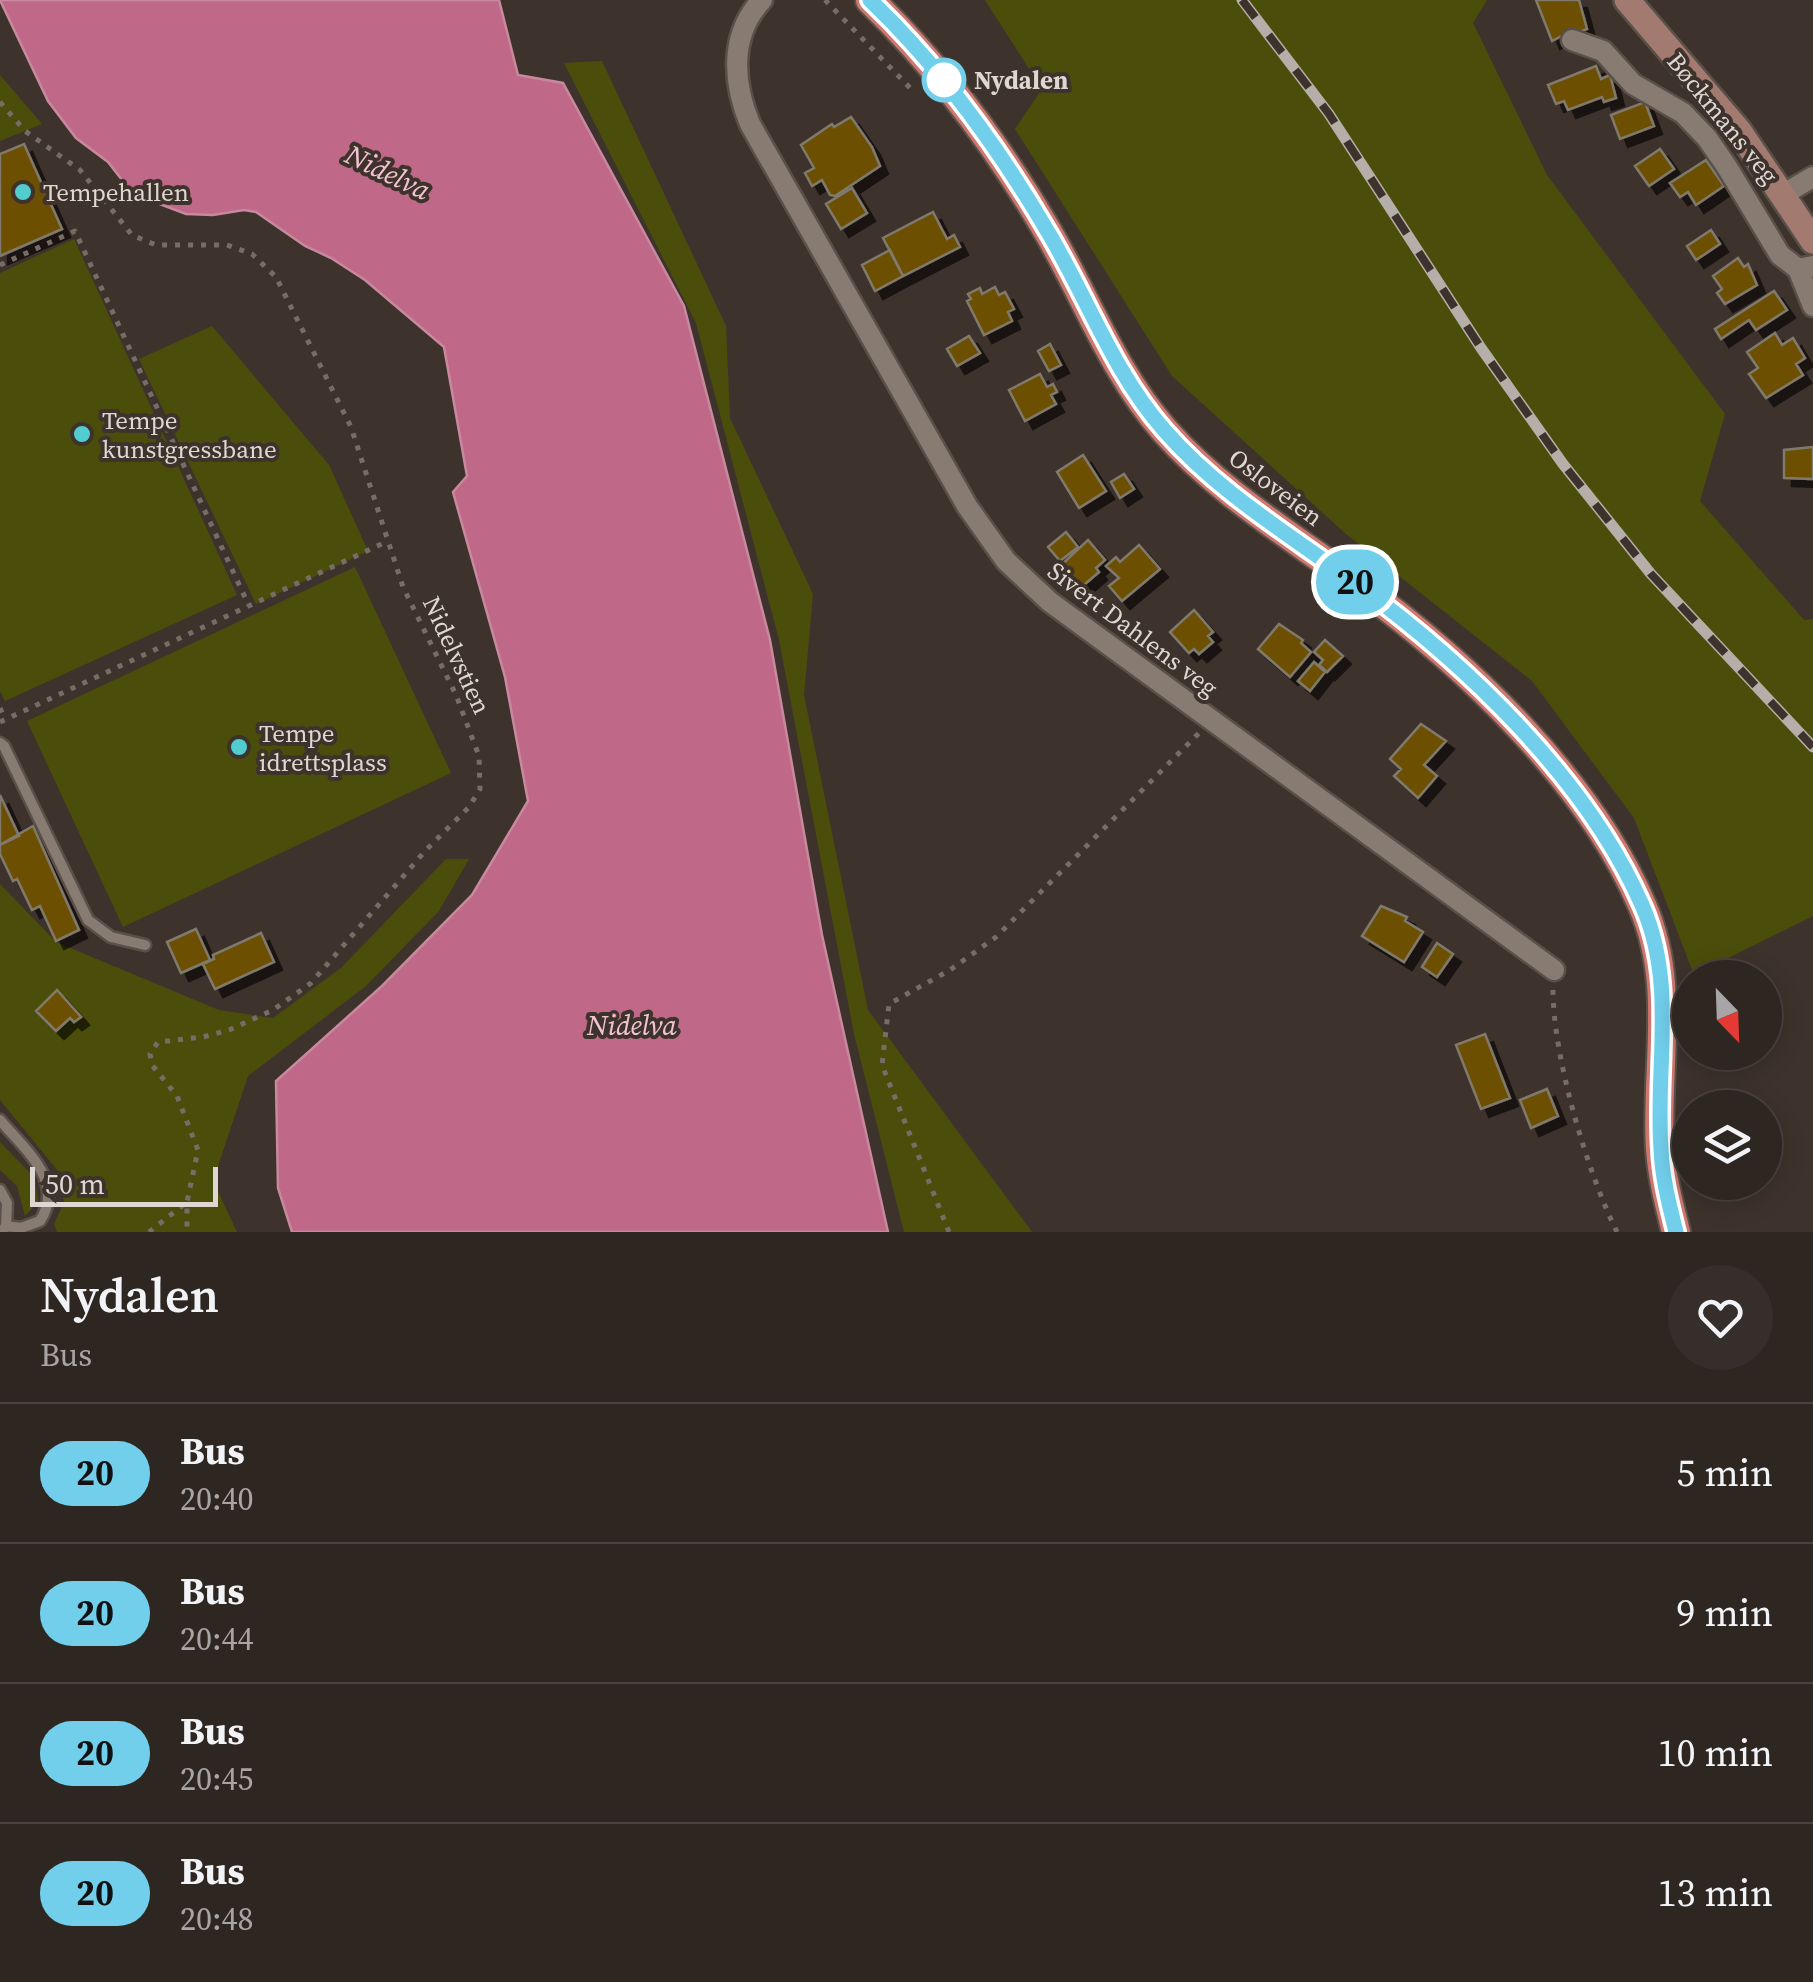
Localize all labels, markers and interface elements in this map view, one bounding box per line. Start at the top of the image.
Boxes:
street label: Bøckmans veg [1659,45,1787,191]
marker: Nydalen [923,59,965,101]
place label: Nydalen [974,63,1068,97]
water label: Nidelva [338,135,437,209]
place label: Tempehallen [43,175,189,209]
marker: Tempehallen [12,181,34,203]
place label: Tempe kunstgressbane [102,403,277,466]
marker: Tempe kunstgressbane [71,423,93,445]
street label: Osloveien [1222,440,1330,534]
line badge: 20 [1310,550,1400,614]
street label: Sivert Dahlens veg [1041,554,1225,704]
text: 20 [1336,558,1374,606]
street label: Nidelvstien [415,591,499,719]
place label: Tempe idrettsplass [259,716,387,779]
marker: Tempe idrettsplass [228,736,250,758]
north arrow [1672,960,1782,1070]
map controls [1672,960,1782,1200]
water label: Nidelva [586,1006,677,1044]
button: layers [1672,1090,1782,1200]
scale bar [30,1162,218,1206]
text: 50 m [45,1165,105,1203]
text: Nydalen [40,1262,219,1328]
button: heart [1668,1265,1773,1370]
text: Bus [40,1333,92,1377]
text: Bus [180,1425,245,1477]
text: 5 min [1677,1447,1773,1499]
text: 20 [76,1449,114,1497]
text: 20:40 [180,1477,254,1521]
text: Bus [180,1565,245,1617]
text: 9 min [1677,1587,1773,1639]
text: 20 [76,1589,114,1637]
text: 20:44 [180,1617,254,1661]
text: Bus [180,1705,245,1757]
text: 10 min [1658,1727,1773,1779]
text: 20 [76,1729,114,1777]
text: 20:45 [180,1757,254,1801]
text: Bus [180,1845,245,1897]
text: 13 min [1658,1867,1773,1919]
text: 20 [76,1869,114,1917]
text: 20:48 [180,1897,254,1941]

